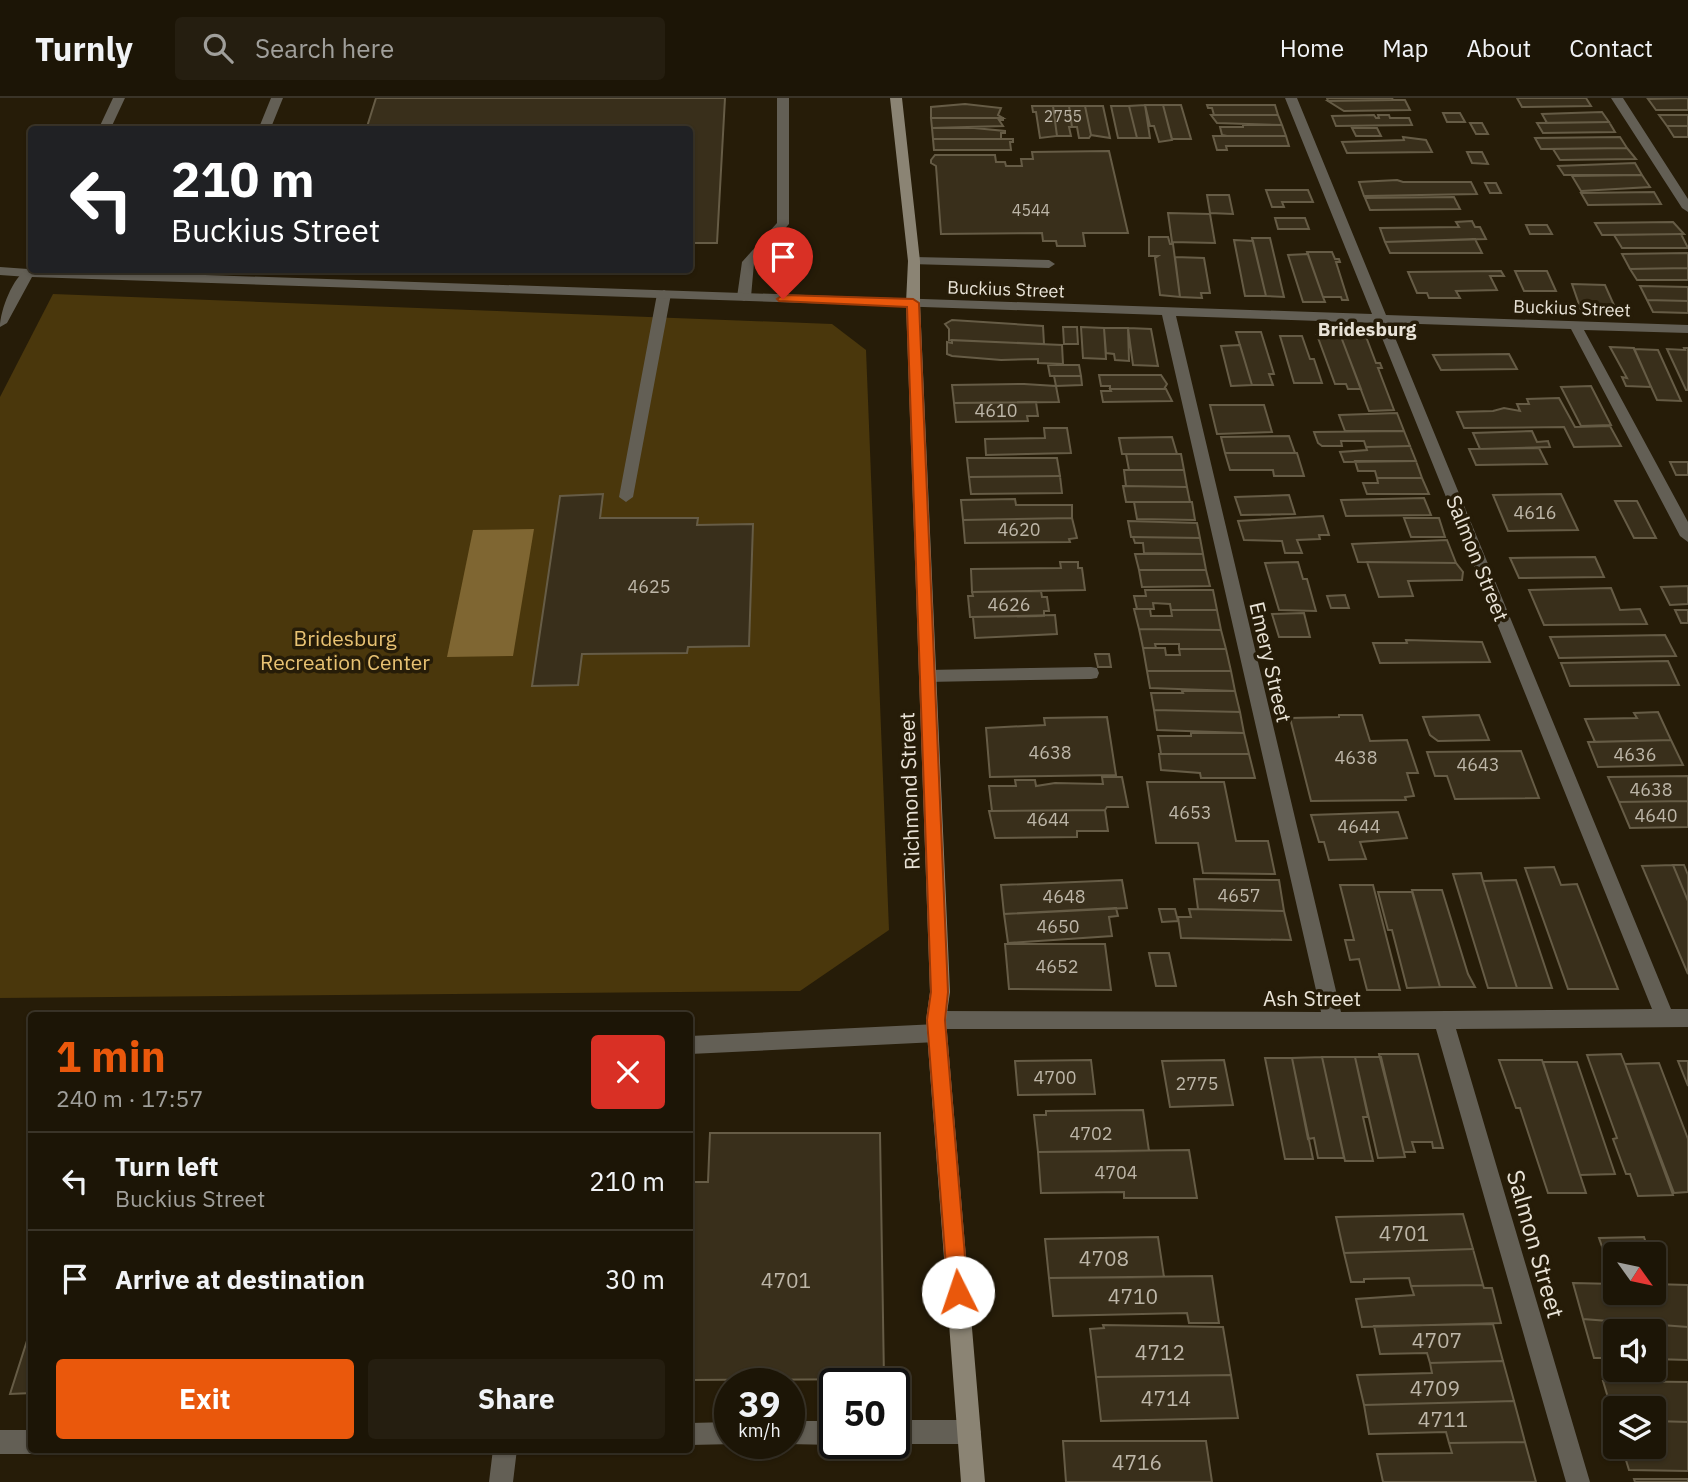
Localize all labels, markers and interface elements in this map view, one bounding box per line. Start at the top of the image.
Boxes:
search box [175,17,665,80]
text: Turnly [35,27,133,70]
icon: search [199,29,237,67]
text: Search here [255,31,394,65]
text: Home [1280,32,1344,64]
text: Map [1382,32,1428,64]
text: About [1466,32,1531,64]
text: Contact [1569,32,1653,64]
house number: 2755 [1044,106,1082,126]
text: 210 m [171,147,315,210]
icon: left [56,154,147,245]
house number: 4544 [1012,200,1050,220]
text: Buckius Street [171,209,380,251]
pin [753,227,813,299]
icon: arrive [764,238,802,276]
street label: Buckius Street [947,275,1065,303]
street label: Buckius Street [1513,294,1631,322]
district label: Bridesburg [1318,317,1417,341]
house number: 4610 [974,399,1018,422]
street label: Salmon Street [1440,491,1516,625]
house number: 4616 [1513,501,1557,524]
house number: 4620 [997,518,1041,541]
house number: 4625 [627,575,671,598]
house number: 4626 [987,593,1031,616]
street label: Emery Street [1244,599,1298,725]
park label: Bridesburg Recreation Center [260,624,430,676]
street label: Richmond Street [892,712,926,870]
house number: 4638 [1028,741,1072,764]
house number: 4636 [1613,743,1657,766]
house number: 4638 [1334,746,1378,769]
house number: 4643 [1456,753,1500,776]
house number: 4638 [1629,778,1673,801]
house number: 4653 [1168,801,1212,824]
house number: 4640 [1634,804,1678,827]
house number: 4644 [1026,808,1070,831]
house number: 4644 [1337,815,1381,838]
house number: 4657 [1217,884,1261,907]
house number: 4648 [1042,885,1086,908]
house number: 4650 [1036,915,1080,938]
house number: 4652 [1035,955,1079,978]
street label: Ash Street [1263,984,1361,1012]
text: 1 min [56,1029,166,1084]
button: close [591,1035,665,1109]
house number: 4700 [1033,1066,1077,1089]
house number: 2775 [1175,1072,1219,1095]
text: 240 m · 17:57 [56,1083,203,1113]
house number: 4702 [1069,1122,1113,1145]
text: Turn left [115,1149,218,1183]
house number: 4704 [1094,1161,1138,1184]
icon: left [56,1162,94,1200]
text: 210 m [589,1164,665,1198]
street label: Salmon Street [1500,1166,1572,1322]
text: Buckius Street [115,1183,265,1213]
house number: 4701 [1379,1219,1429,1247]
north arrow [1603,1242,1666,1306]
map controls [1603,1242,1666,1459]
house number: 4708 [1079,1244,1129,1272]
position arrow [921,1255,995,1329]
icon: arrive [56,1260,94,1298]
text: Arrive at destination [115,1262,365,1296]
text: 30 m [605,1262,665,1296]
house number: 4701 [761,1266,811,1294]
house number: 4710 [1108,1282,1158,1310]
button: sound [1603,1319,1666,1382]
house number: 4707 [1412,1326,1462,1354]
house number: 4712 [1135,1338,1185,1366]
button: Exit [56,1359,354,1439]
button: Share [368,1359,665,1439]
speed limit sign: 50 [819,1368,910,1459]
house number: 4709 [1410,1374,1460,1402]
text: 39 [738,1381,781,1427]
house number: 4714 [1141,1384,1191,1412]
button: layers [1603,1396,1666,1459]
house number: 4711 [1418,1405,1468,1433]
text: km/h [738,1419,781,1442]
house number: 4716 [1112,1448,1162,1476]

